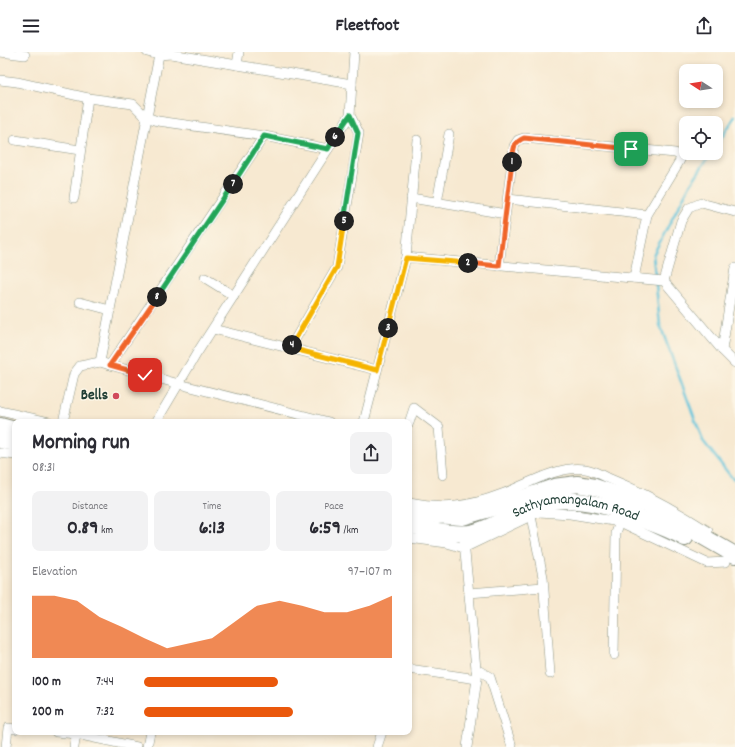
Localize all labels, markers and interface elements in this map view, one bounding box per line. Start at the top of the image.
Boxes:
text: Fleetfoot [336,14,399,39]
icon: menu [20,15,42,37]
icon: share [693,15,715,37]
north arrow [679,64,723,108]
map controls [679,64,723,160]
button: locate [679,116,723,160]
pin: 6 [325,127,345,147]
text: 6 [332,129,338,145]
pin [614,132,648,166]
icon: arrive [620,138,642,160]
pin: 1 [502,152,522,172]
text: 1 [511,154,513,170]
pin: 7 [223,174,243,194]
text: 7 [231,176,235,192]
pin: 5 [334,211,354,231]
text: 5 [341,213,347,229]
pin: 2 [458,253,478,273]
text: 2 [466,255,470,271]
pin: 8 [147,287,167,307]
text: 8 [155,289,159,305]
pin: 3 [378,318,398,338]
text: 3 [386,320,390,336]
pin: 4 [282,335,302,355]
text: 4 [290,337,294,353]
pin [128,358,162,392]
icon: check [134,364,156,386]
place label: Bells [81,385,108,407]
marker: Bells [111,391,121,401]
text: Morning run [32,428,130,459]
button: share [350,432,392,474]
text: 08:31 [32,459,55,478]
street label: Sathyamangalam Road [509,489,642,528]
text: Distance [72,499,108,515]
text: Time [203,499,221,515]
text: Pace [324,499,344,515]
text: 0.89 [67,515,98,543]
text: 6:13 [199,515,225,543]
text: 6:59 [309,515,341,543]
text: km [98,523,113,539]
text: /km [341,523,359,539]
text: Elevation [32,563,77,582]
text: 97–107 m [348,563,392,582]
text: 100 m [32,673,61,692]
text: 7:44 [96,673,114,692]
text: 200 m [32,703,64,722]
text: 7:32 [96,703,115,722]

